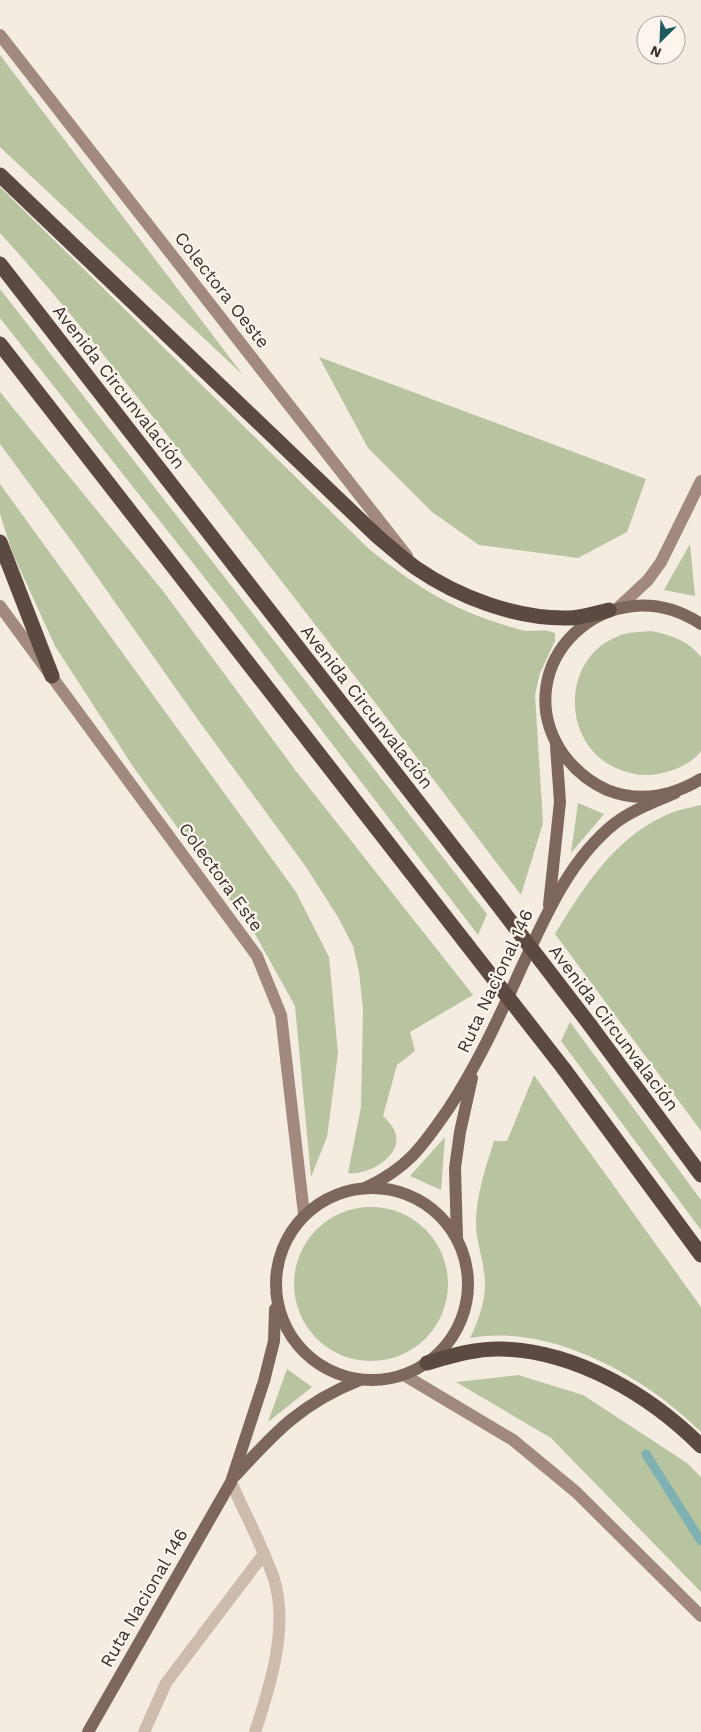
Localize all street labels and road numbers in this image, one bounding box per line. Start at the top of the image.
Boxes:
street label: Colectora Oeste [170,227,274,352]
street label: Avenida Circunvalación [49,301,190,473]
street label: Avenida Circunvalación [297,621,438,793]
street label: Colectora Este [175,818,268,935]
street label: Ruta Nacional 146 [452,906,537,1056]
street label: Avenida Circunvalación [545,941,684,1115]
street label: Ruta Nacional 146 [95,1525,192,1671]

